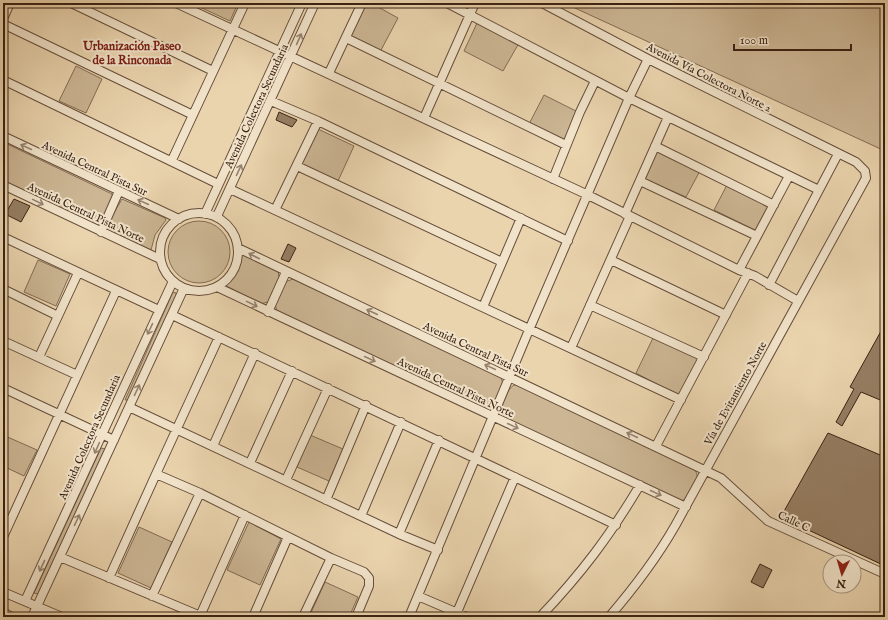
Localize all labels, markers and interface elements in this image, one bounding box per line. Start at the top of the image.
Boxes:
scale bar [734,26,851,52]
one-way arrow [296,33,303,45]
text: 100 m [740,33,768,48]
district label: Urbanización Paseo de la Rinconada [82,39,182,68]
street label: Avenida Vía Colectora Norte 2 [643,40,774,116]
street label: Avenida Colectora Secundaria [222,42,292,172]
street label: Avenida Central Pista Sur [39,138,150,200]
one-way arrow [20,143,32,150]
one-way arrow [236,164,243,176]
street label: Avenida Central Pista Norte [24,179,146,246]
one-way arrow [138,198,150,205]
one-way arrow [32,199,44,206]
one-way arrow [249,252,261,259]
one-way arrow [246,301,258,308]
one-way arrow [366,308,378,315]
street label: Avenida Central Pista Sur [420,319,531,381]
one-way arrow [146,323,153,335]
street label: Vía de Evitamiento Norte [701,339,770,449]
street label: Avenida Central Pista Norte [394,354,516,421]
one-way arrow [363,356,375,363]
one-way arrow [484,363,496,370]
street label: Avenida Colectora Secundaria [56,372,124,503]
one-way arrow [134,384,141,396]
one-way arrow [506,423,518,430]
one-way arrow [627,431,639,438]
one-way arrow [92,441,100,453]
one-way arrow [650,490,662,497]
street label: Calle C [775,508,812,535]
one-way arrow [74,515,81,527]
north arrow [822,554,862,594]
one-way arrow [38,559,45,571]
text: N [835,576,848,590]

